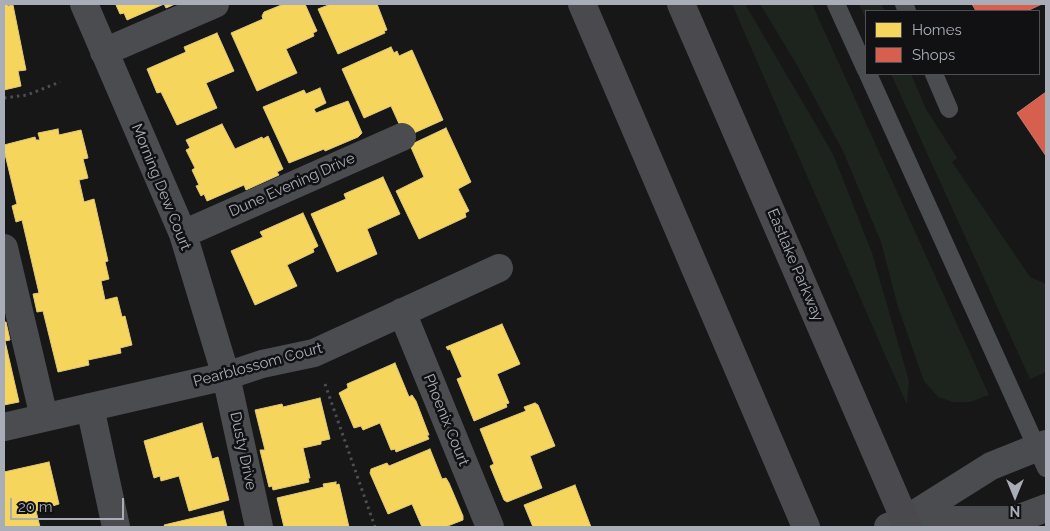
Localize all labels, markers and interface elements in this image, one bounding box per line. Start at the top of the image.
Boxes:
legend [865,10,1040,75]
text: Homes [912,21,962,39]
text: Shops [912,46,955,64]
street label: Morning Dew Court [127,121,195,253]
street label: Dune Evening Drive [226,149,358,221]
street label: Eastlake Parkway [763,206,827,324]
street label: Pearblossom Court [191,339,325,391]
street label: Phoenix Court [419,371,473,469]
street label: Dusty Drive [226,410,260,492]
north arrow [990,471,1040,521]
scale bar [12,488,126,520]
text: 20 m [18,498,53,516]
text: N [1010,503,1020,519]

